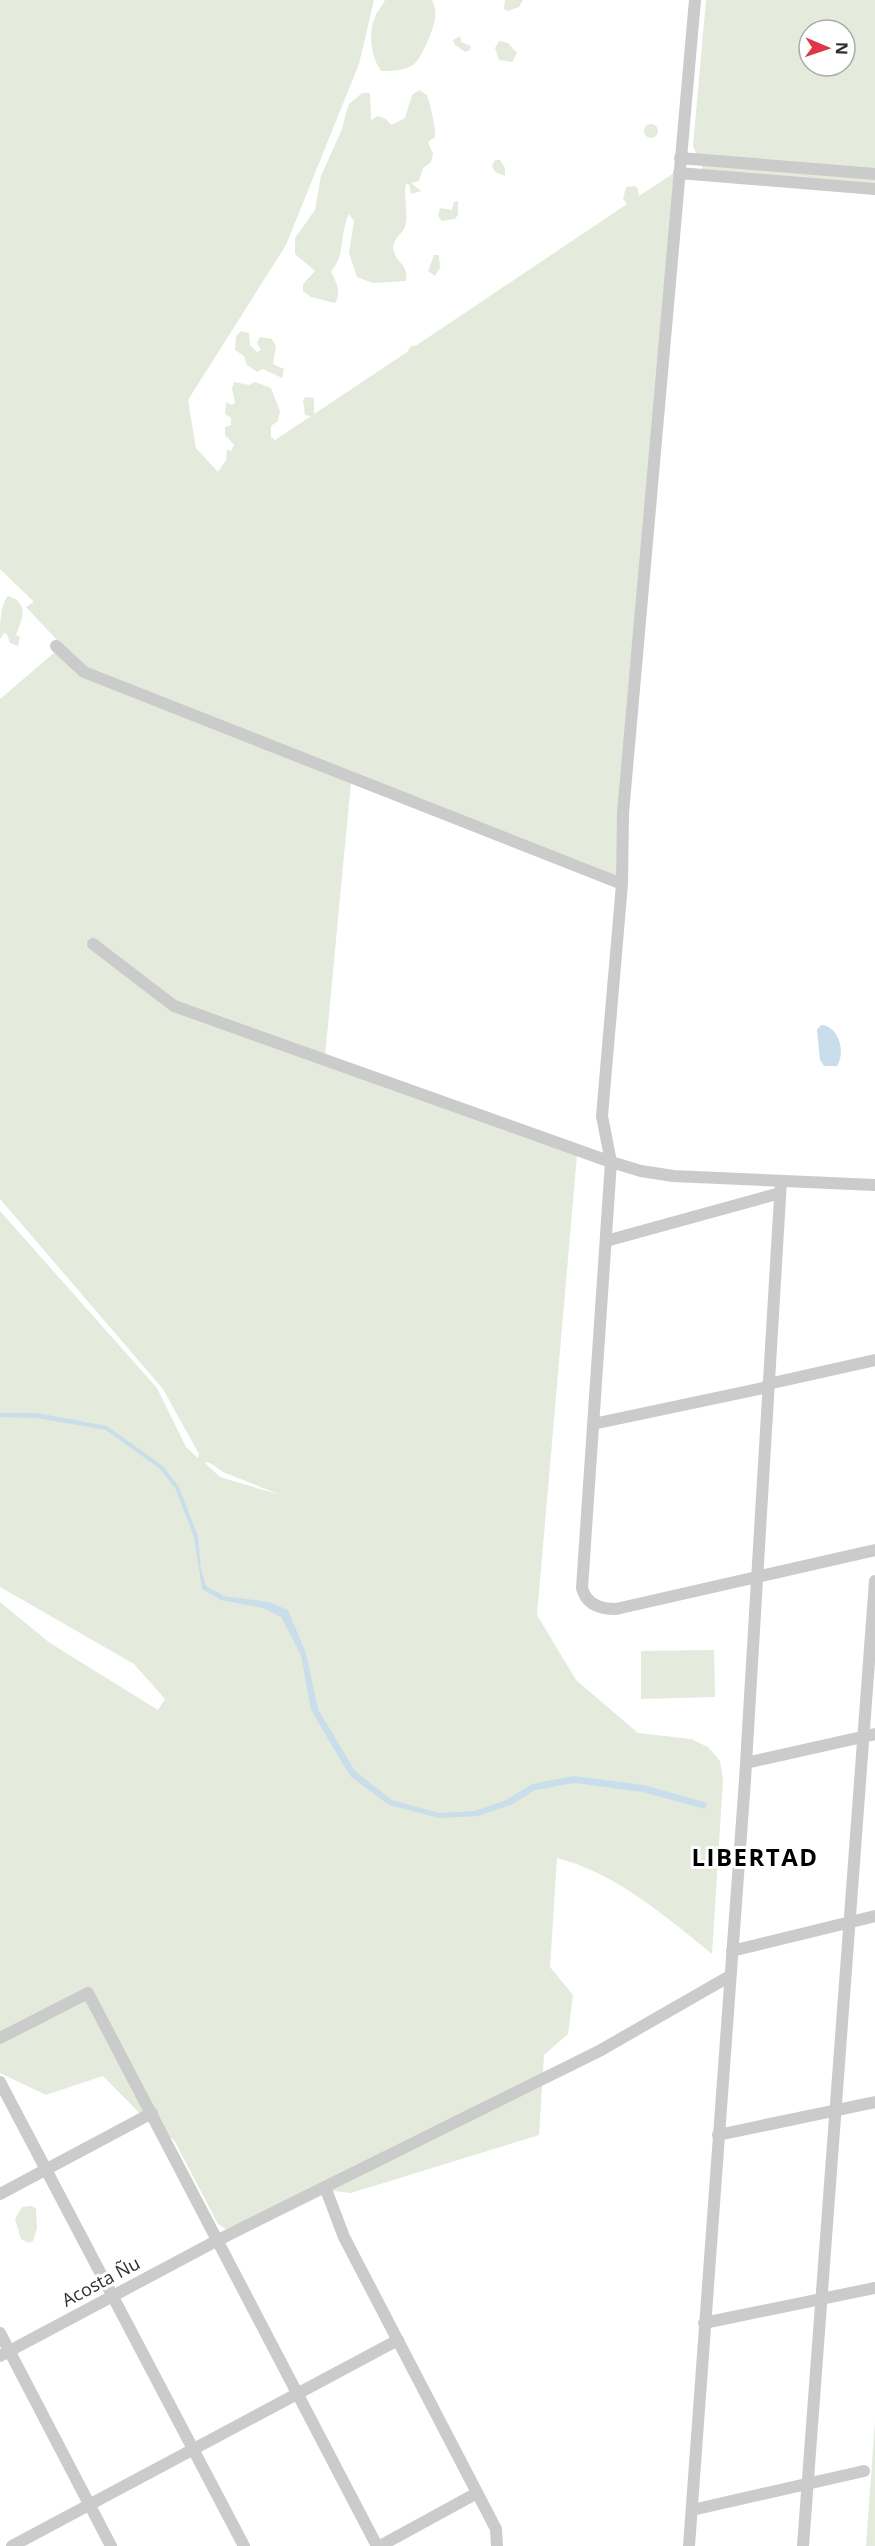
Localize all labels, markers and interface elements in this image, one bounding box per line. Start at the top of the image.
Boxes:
north arrow [797,18,857,78]
text: N [831,42,853,55]
district label: LIBERTAD [691,1840,819,1873]
street label: Acosta Ñu [57,2251,144,2312]

